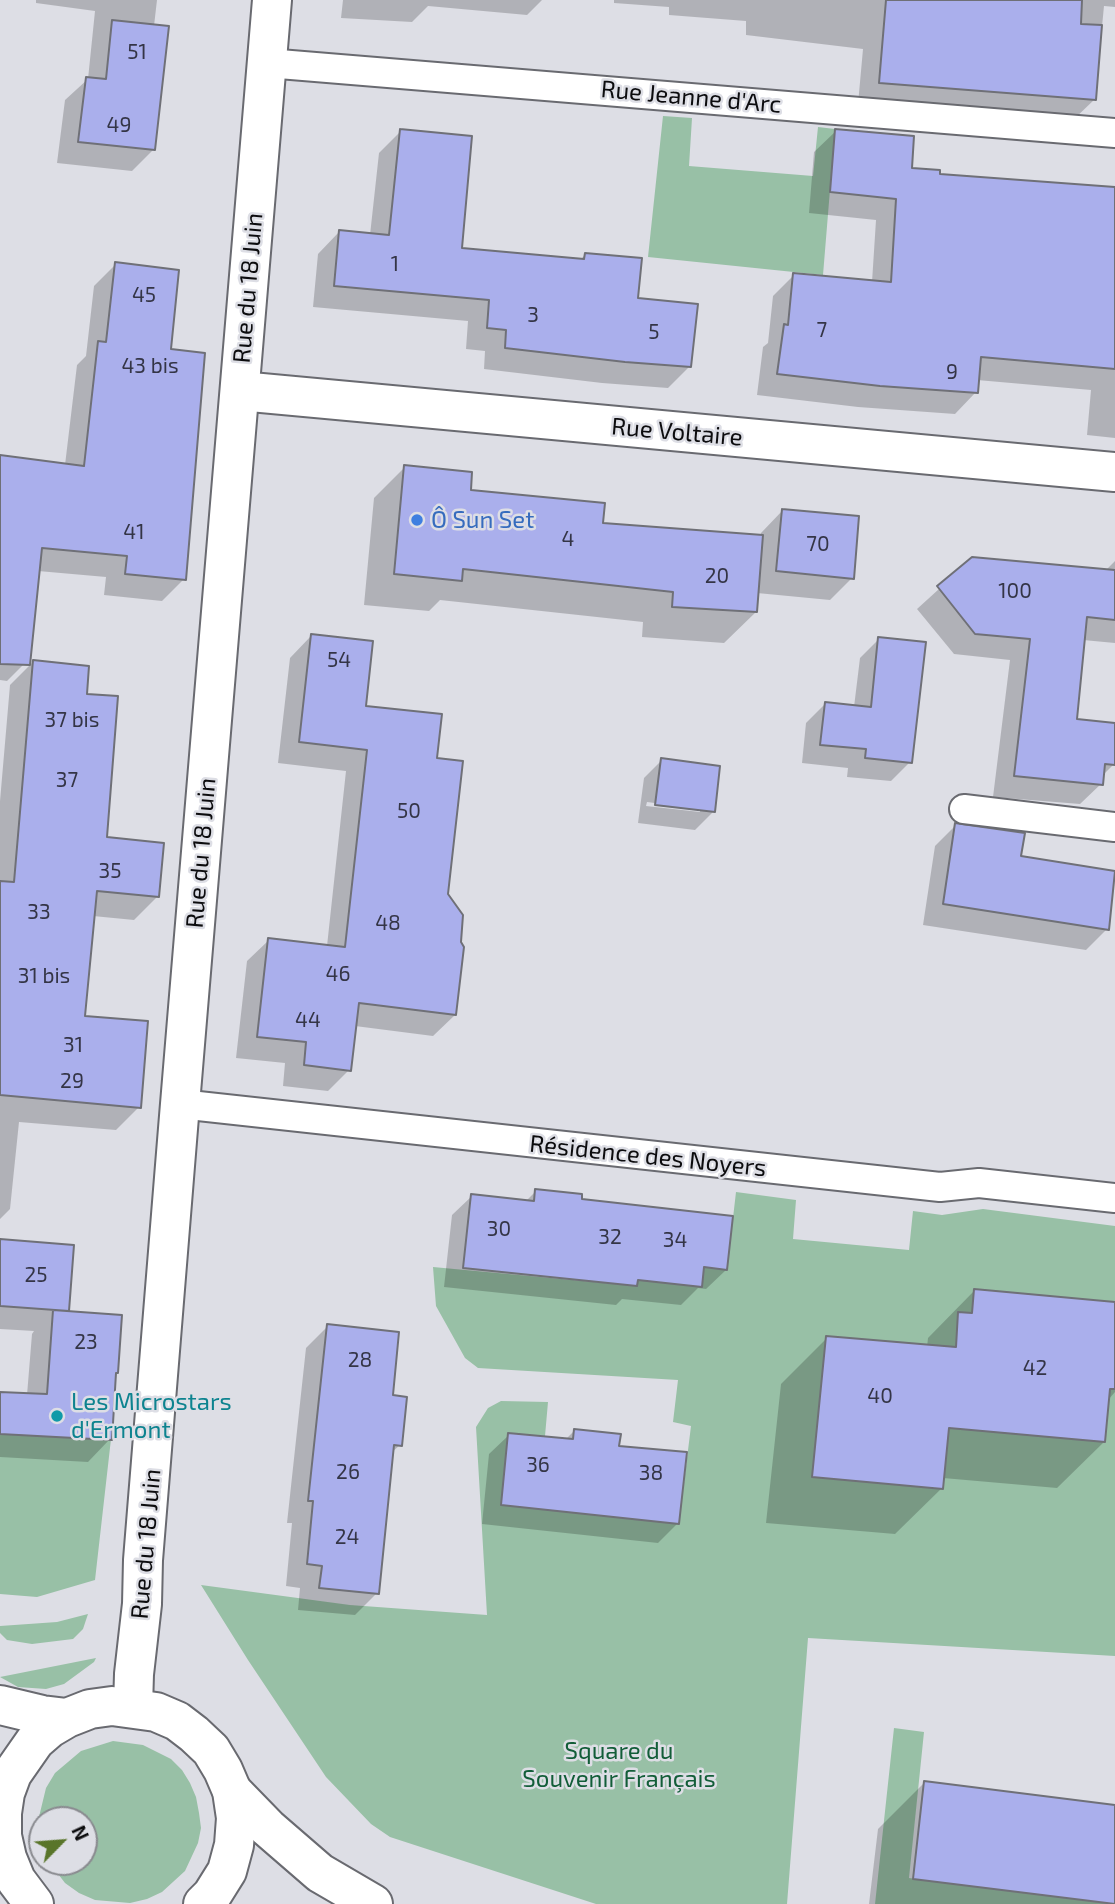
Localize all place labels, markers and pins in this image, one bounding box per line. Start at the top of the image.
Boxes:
place label: Ô Sun Set [431,506,534,534]
marker: Ô Sun Set [409,512,425,528]
place label: Les Microstars d'Ermont [71,1388,232,1444]
marker: Les Microstars d'Ermont [49,1408,65,1424]

